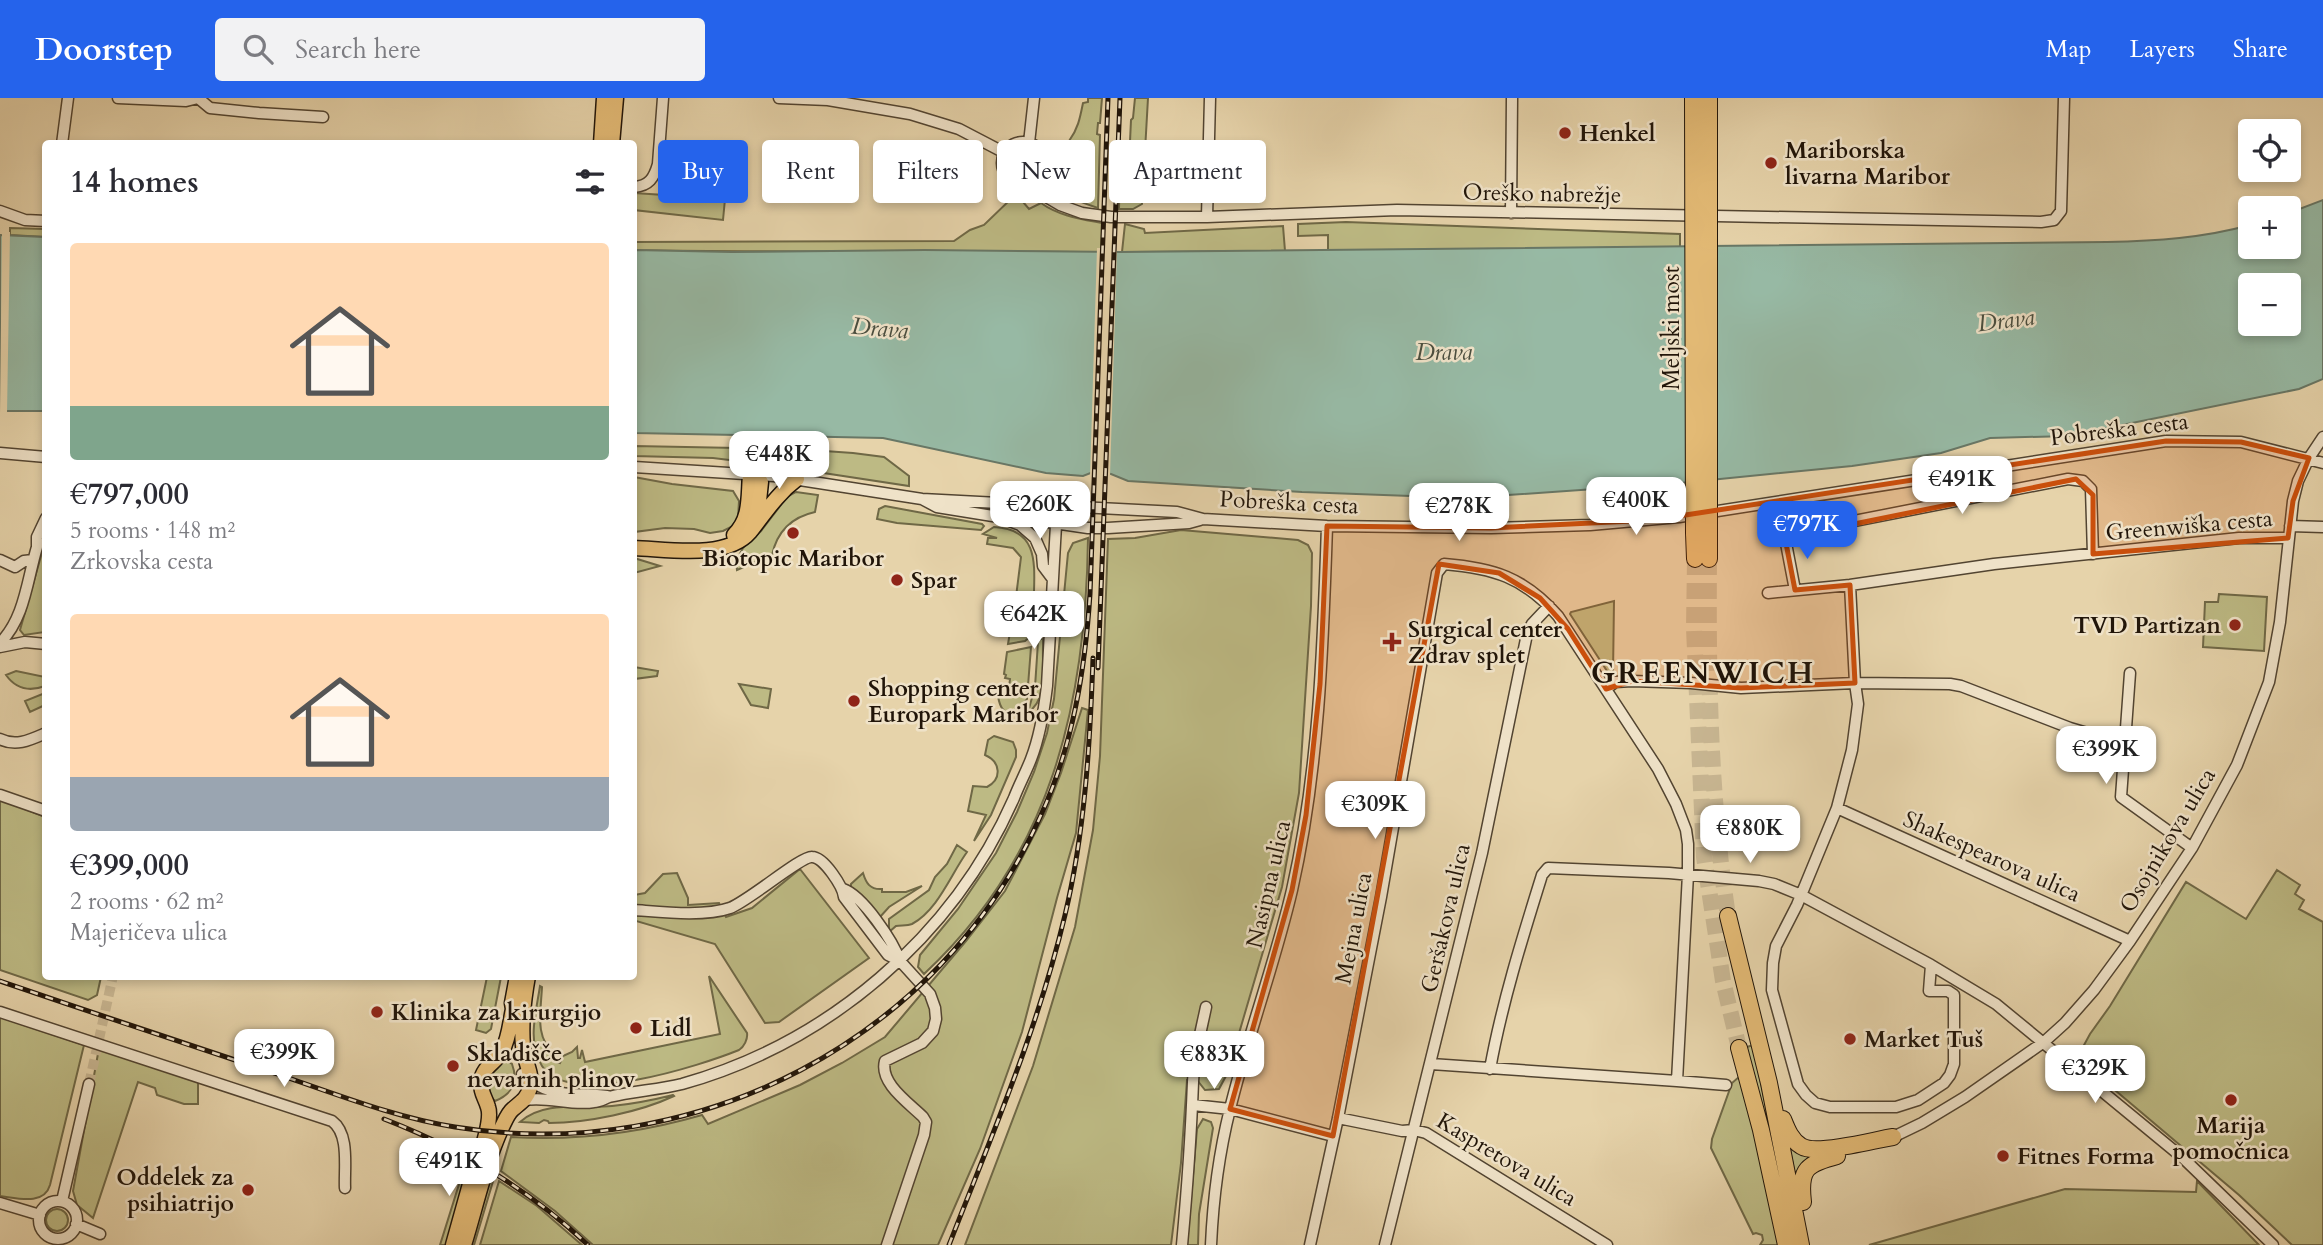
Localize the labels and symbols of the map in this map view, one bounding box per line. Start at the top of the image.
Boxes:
place label: Henkel [1579,118,1656,149]
marker: Henkel [1557,125,1573,141]
place label: Mariborska livarna Maribor [1785,135,1951,192]
marker: Mariborska livarna Maribor [1763,155,1779,171]
street label: Oreško nabrežje [1462,177,1622,210]
street label: Meljski most [1656,266,1687,390]
water label: Drava [1976,301,2037,340]
water label: Drava [850,310,910,347]
water label: Drava [1415,336,1473,369]
street label: Pobreška cesta [2048,406,2190,453]
pin: €448K [730,432,828,491]
pin: €491K [1913,456,2011,516]
pin: €400K [1587,478,1685,537]
pin: €260K [991,482,1089,541]
street label: Pobreška cesta [1219,483,1359,522]
pin: €278K [1410,484,1508,543]
pin: €797K [1758,502,1856,561]
street label: Greenwiška cesta [2104,503,2274,548]
marker: Biotopic Maribor [785,525,801,541]
place label: Biotopic Maribor [702,543,885,574]
place label: Spar [911,565,958,596]
marker: Spar [889,572,905,588]
pin: €642K [985,592,1083,651]
place label: TVD Partizan [2073,610,2221,641]
place label: Surgical center Zdrav splet [1408,614,1563,671]
marker: TVD Partizan [2227,617,2243,633]
marker: Surgical center Zdrav splet [1382,632,1402,652]
district label: GREENWICH [1591,653,1815,694]
place label: Shopping center Europark Maribor [868,673,1059,730]
marker: Shopping center Europark Maribor [846,693,862,709]
pin: €399K [2057,726,2155,786]
street label: Osojnikova ulica [2112,762,2223,918]
pin: €309K [1326,782,1424,841]
street label: Shakespearova ulica [1898,803,2085,910]
pin: €880K [1701,806,1799,865]
street label: Nasipna ulica [1239,817,1298,951]
street label: Geršakova ulica [1413,840,1478,996]
street label: Mejna ulica [1327,870,1380,987]
place label: Klinika za kirurgijo [391,997,601,1028]
marker: Klinika za kirurgijo [369,1004,385,1020]
place label: Lidl [650,1013,692,1044]
marker: Lidl [628,1020,644,1036]
place label: Market Tuš [1864,1024,1983,1055]
pin: €399K [235,1030,333,1089]
marker: Market Tuš [1842,1031,1858,1047]
pin: €883K [1165,1032,1263,1091]
place label: Skladišče nevarnih plinov [467,1038,636,1095]
pin: €329K [2046,1046,2144,1105]
marker: Skladišče nevarnih plinov [445,1058,461,1074]
marker: Marija pomočnica [2223,1092,2239,1108]
street label: Kaspretova ulica [1431,1105,1583,1214]
place label: Marija pomočnica [2173,1110,2290,1167]
pin: €491K [400,1138,498,1198]
place label: Fitnes Forma [2017,1141,2155,1172]
marker: Fitnes Forma [1995,1148,2011,1164]
place label: Oddelek za psihiatrijo [116,1162,235,1219]
marker: Oddelek za psihiatrijo [240,1182,256,1198]

